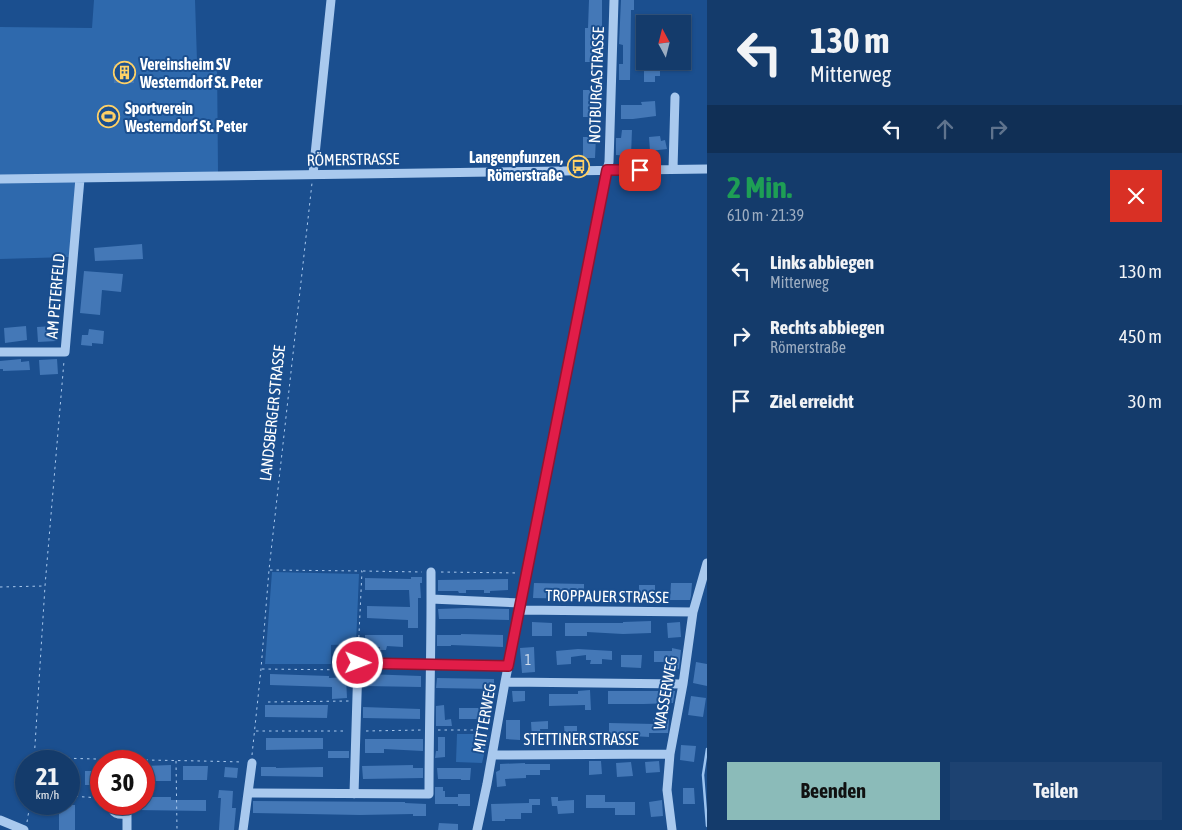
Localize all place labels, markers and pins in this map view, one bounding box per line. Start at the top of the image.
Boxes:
place label: Vereinsheim SV Westerndorf St. Peter [139,55,263,91]
building icon: Vereinsheim SV Westerndorf St. Peter [112,61,136,85]
place label: Sportverein Westerndorf St. Peter [124,99,248,135]
sports icon: Sportverein Westerndorf St. Peter [97,105,121,129]
place label: Langenpfunzen, Römerstraße [469,148,563,184]
pin [619,149,661,191]
bus stop icon: Langenpfunzen, Römerstraße [567,154,591,178]

